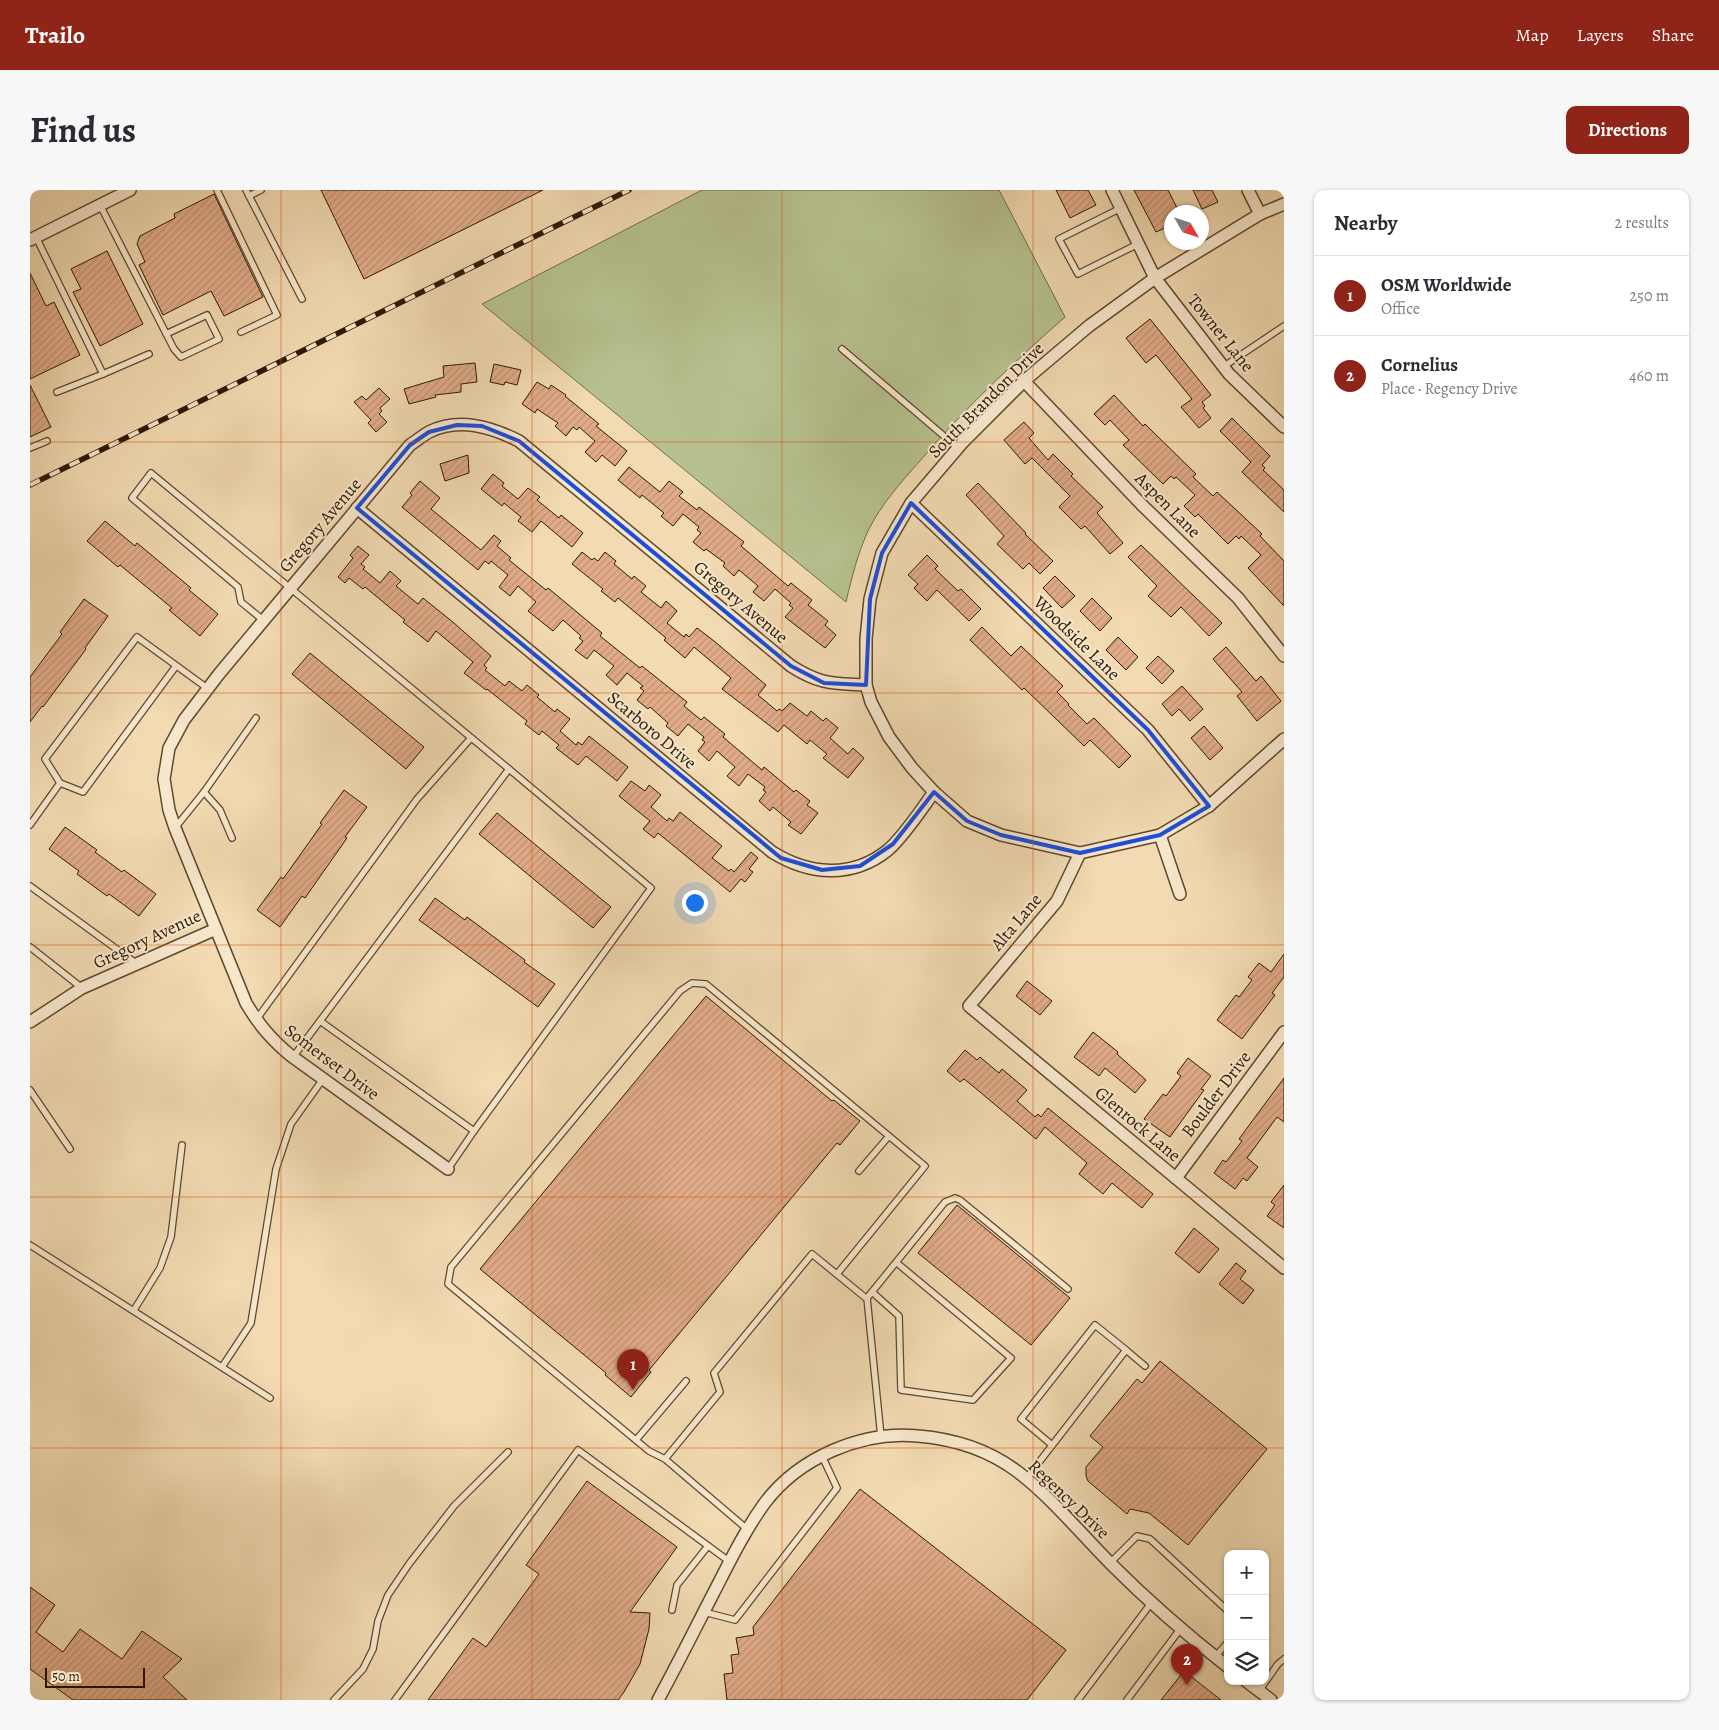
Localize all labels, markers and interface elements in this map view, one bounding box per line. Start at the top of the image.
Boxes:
text: Trailo [25,19,85,51]
text: Map [1516,23,1549,47]
text: Layers [1577,23,1624,47]
text: Share [1652,23,1694,47]
text: Find us [30,106,136,154]
button: Directions [1566,106,1689,154]
north arrow [1164,205,1209,250]
text: Nearby [1334,209,1397,237]
text: 2 results [1614,212,1669,234]
text: OSM Worldwide [1381,272,1512,298]
text: 1 [1347,285,1353,307]
text: 250 m [1630,285,1669,307]
street label: Towner Lane [1182,289,1260,377]
text: Office [1381,298,1420,320]
street label: South Brandon Drive [923,337,1049,463]
text: Cornelius [1381,352,1458,378]
text: 2 [1346,365,1354,387]
text: 460 m [1629,365,1669,387]
text: Place · Regency Drive [1381,378,1518,400]
street label: Aspen Lane [1129,466,1206,543]
street label: Gregory Avenue [273,473,367,577]
street label: Gregory Avenue [689,555,793,649]
street label: Woodside Lane [1028,590,1126,686]
street label: Scarboro Drive [602,686,702,774]
street label: Alta Lane [984,888,1047,956]
your location [682,890,708,916]
street label: Gregory Avenue [89,903,205,975]
street label: Somerset Drive [280,1018,384,1106]
street label: Boulder Drive [1176,1046,1256,1142]
street label: Glenrock Lane [1090,1081,1186,1167]
pin: 1 [617,1349,649,1390]
street label: Regency Drive [1023,1454,1115,1544]
map controls [1224,1550,1269,1685]
button: + [1224,1550,1269,1595]
button: − [1224,1595,1269,1640]
button: layers [1224,1640,1269,1685]
pin: 2 [1171,1644,1203,1685]
scale bar [45,1665,145,1688]
text: 50 m [52,1667,80,1686]

